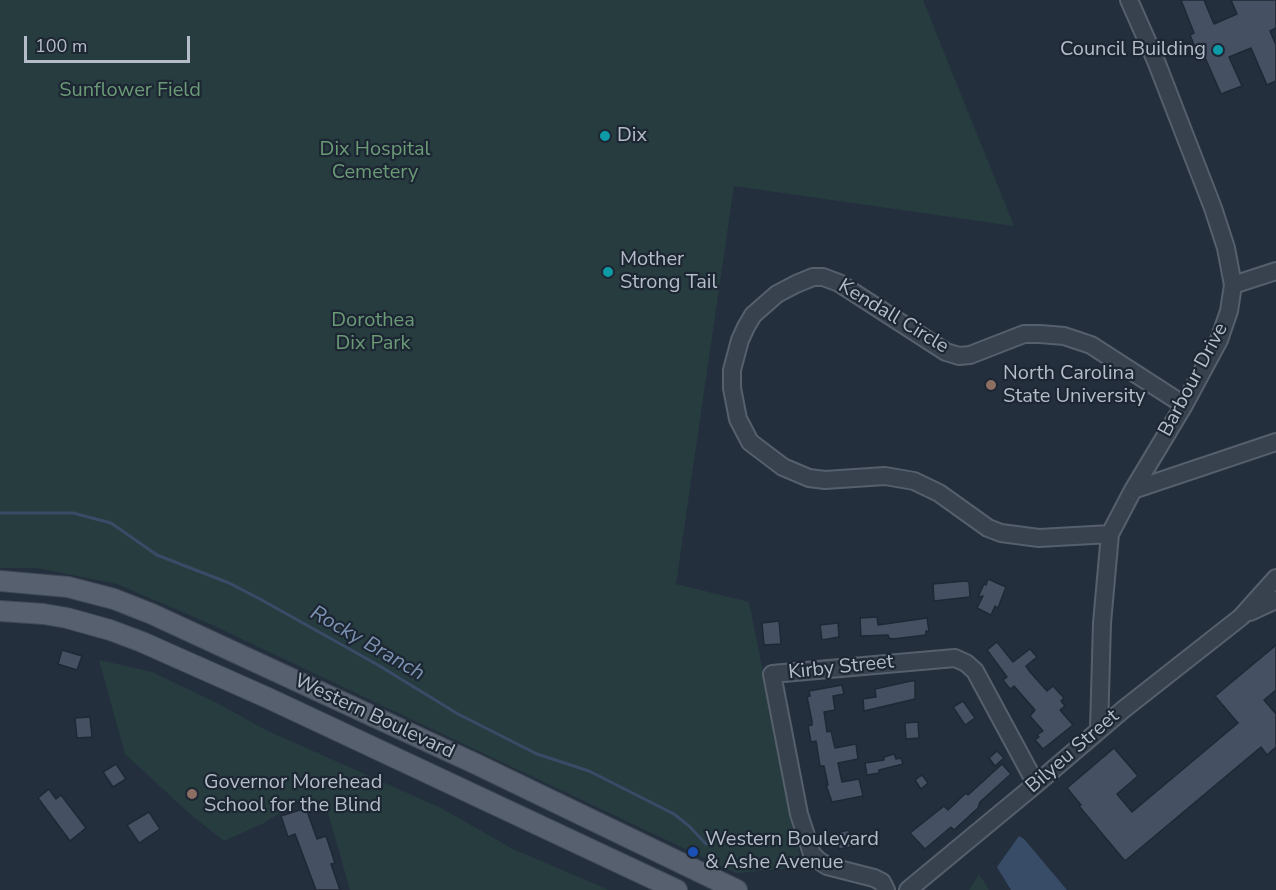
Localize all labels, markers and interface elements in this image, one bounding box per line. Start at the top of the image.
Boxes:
scale bar [27,24,194,62]
text: 100 m [35,34,87,58]
place label: Council Building [1060,38,1206,62]
marker: Council Building [1211,43,1225,57]
park label: Sunflower Field [59,79,201,103]
place label: Dix [617,124,647,148]
marker: Dix [598,129,612,143]
park label: Dix Hospital Cemetery [320,138,430,185]
place label: Mother Strong Tail [620,248,717,295]
marker: Mother Strong Tail [601,265,615,279]
street label: Kendall Circle [834,275,952,359]
park label: Dorothea Dix Park [331,309,415,356]
street label: Barbour Drive [1154,319,1234,441]
place label: North Carolina State University [1003,362,1146,409]
marker: North Carolina State University [984,378,998,392]
water label: Rocky Branch [305,601,429,687]
street label: Kirby Street [787,651,895,685]
street label: Western Boulevard [290,669,458,765]
street label: Bilyeu Street [1022,705,1124,799]
place label: Governor Morehead School for the Blind [204,771,382,818]
marker: Governor Morehead School for the Blind [185,787,199,801]
place label: Western Boulevard & Ashe Avenue [705,828,879,875]
marker: Western Boulevard & Ashe Avenue [686,845,700,859]

